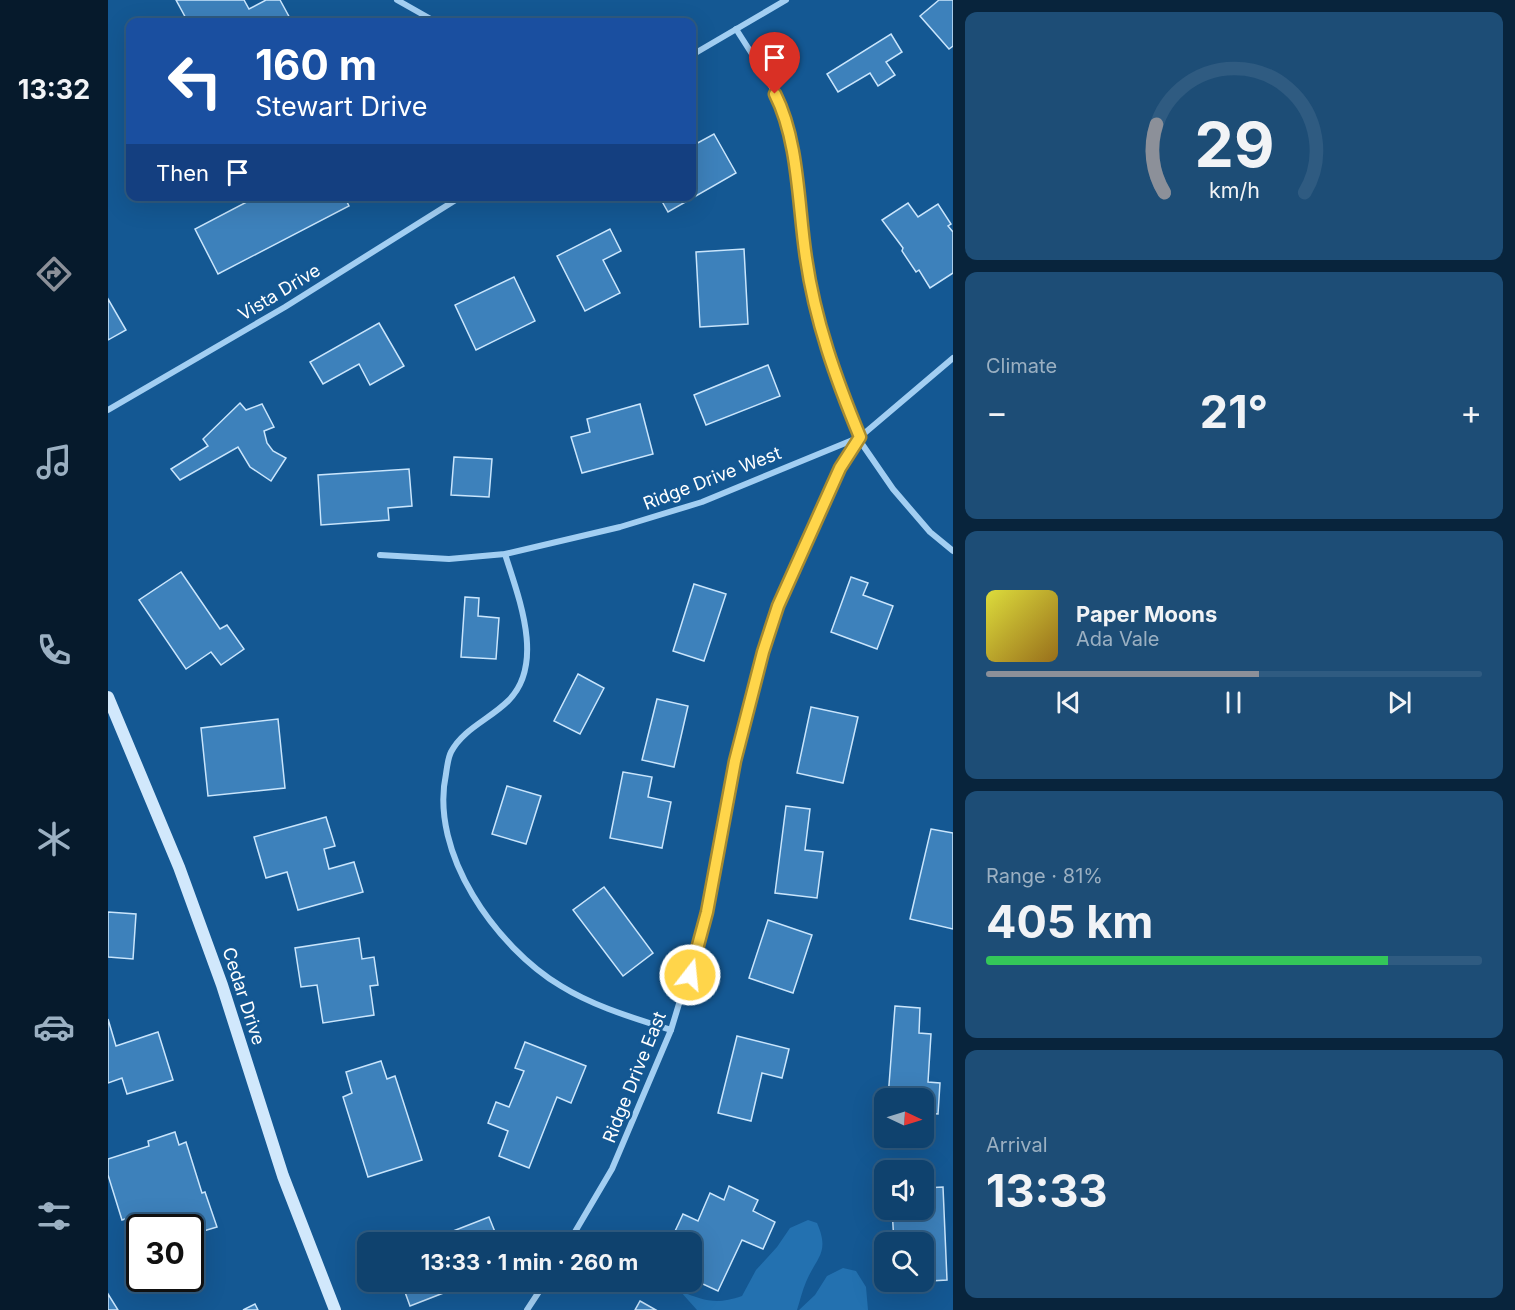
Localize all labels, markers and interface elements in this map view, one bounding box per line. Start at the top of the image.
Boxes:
pin [749,32,800,94]
text: 160 m [255,39,377,90]
icon: arrive [758,41,791,74]
icon: left [156,42,234,120]
text: 13:32 [18,73,90,106]
text: Stewart Drive [255,90,427,123]
text: 29 [1194,107,1274,182]
icon: arrive [221,156,254,189]
text: Then [156,160,209,186]
text: km/h [1209,177,1259,203]
icon: directions [33,253,75,295]
street label: Vista Drive [234,259,324,325]
text: Climate [986,354,1057,378]
text: 21° [1200,384,1268,439]
text: − [986,392,1008,432]
text: + [1460,392,1482,432]
icon: music [33,441,75,483]
street label: Ridge Drive West [640,442,784,514]
text: Paper Moons [1076,601,1217,627]
text: Ada Vale [1076,627,1159,651]
icon: phone [33,629,75,671]
icon: previous [1052,686,1085,719]
icon: pause [1217,686,1250,719]
icon: next [1383,686,1416,719]
icon: climate [33,818,75,860]
text: Range · 81% [986,864,1103,888]
text: 405 km [986,894,1153,949]
position arrow [658,943,722,1007]
street label: Cedar Drive [218,945,270,1047]
icon: car [33,1006,75,1048]
street label: Ridge Drive East [598,1008,670,1146]
north arrow [874,1088,934,1148]
map controls [874,1088,934,1292]
text: Arrival [986,1133,1048,1157]
button: sound [874,1160,934,1220]
text: 13:33 [986,1163,1108,1218]
icon: filters [33,1195,75,1237]
speed limit sign: 30 [126,1214,204,1292]
button: search [874,1232,934,1292]
text: 13:33 · 1 min · 260 m [421,1249,638,1275]

